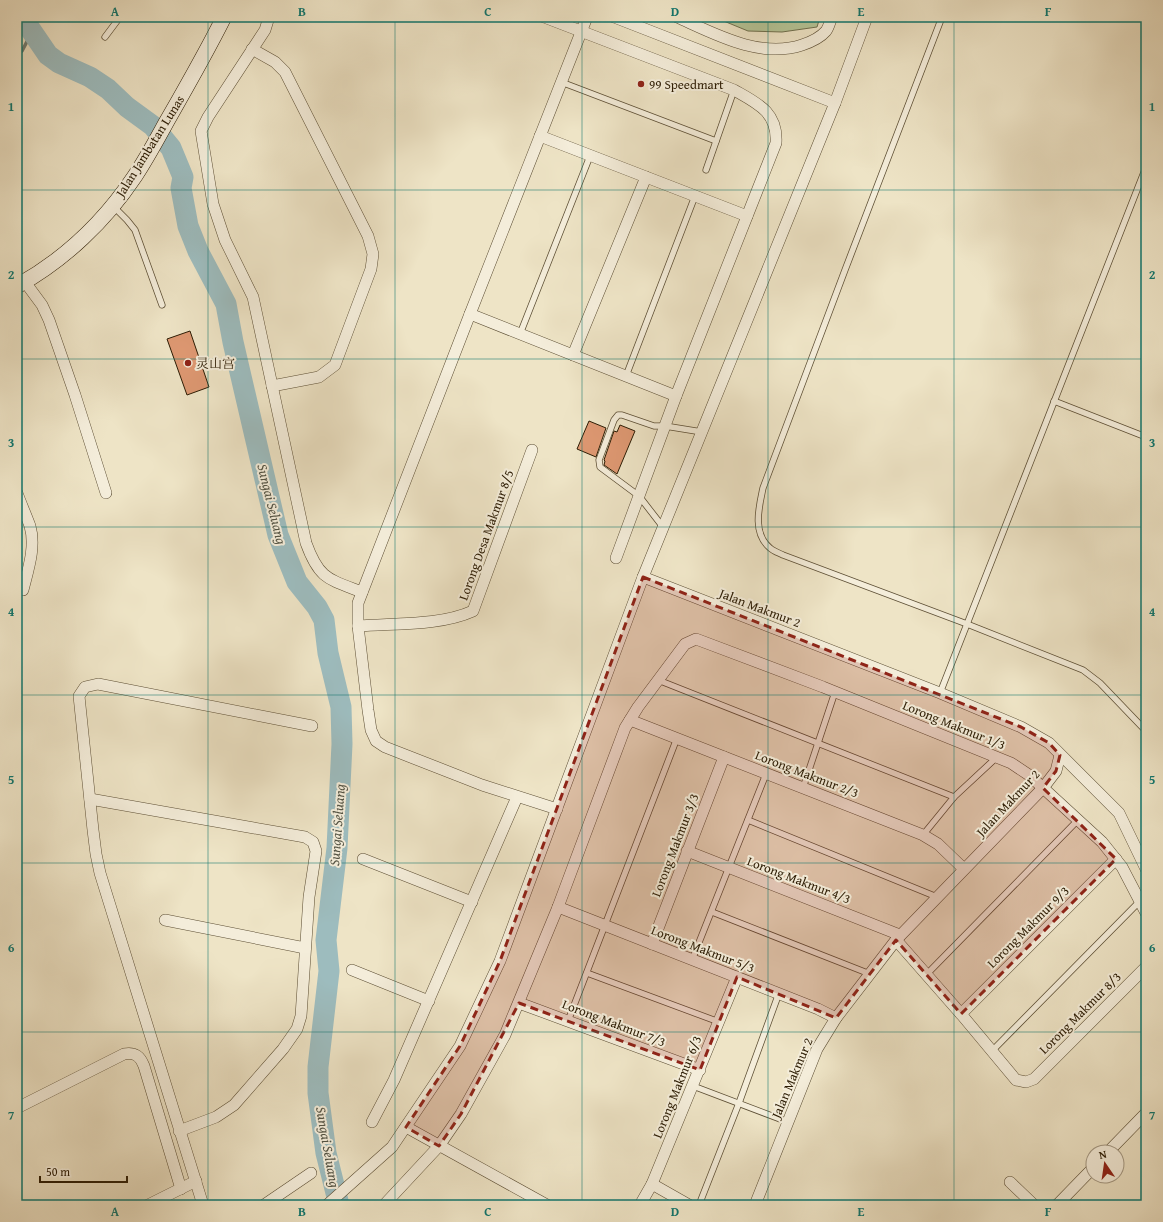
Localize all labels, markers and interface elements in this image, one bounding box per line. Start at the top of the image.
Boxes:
text: A [111,2,120,21]
text: B [298,2,306,21]
text: C [484,2,492,21]
text: D [671,2,679,21]
text: E [858,2,865,21]
text: F [1045,2,1052,21]
place label: 99 Speedmart [649,75,724,94]
marker: 99 Speedmart [636,79,646,89]
street label: Jalan Jambatan Lunas [110,91,189,202]
text: 1 [8,97,14,116]
text: 1 [1149,97,1155,116]
text: 2 [8,265,15,284]
text: 2 [1149,265,1156,284]
place label: 灵山宫 [196,354,235,373]
marker: 灵山宫 [183,358,193,368]
text: 3 [8,433,14,452]
text: 3 [1149,433,1155,452]
water label: Sungai Seluang [252,462,292,547]
street label: Lorong Desa Makmur 8/5 [454,467,518,603]
street label: Jalan Makmur 2 [715,583,803,632]
text: 4 [8,602,15,621]
text: 4 [1149,602,1156,621]
street label: Lorong Makmur 1/3 [900,696,1008,754]
street label: Lorong Makmur 2/3 [753,746,861,802]
street label: Jalan Makmur 2 [970,765,1044,842]
text: 5 [8,770,15,789]
text: 5 [1149,770,1156,789]
water label: Sungai Seluang [324,783,350,867]
street label: Lorong Makmur 3/3 [647,791,703,899]
street label: Lorong Makmur 4/3 [745,852,853,908]
street label: Lorong Makmur 9/3 [983,882,1073,972]
street label: Lorong Makmur 5/3 [649,921,757,977]
text: 6 [8,938,15,957]
text: 6 [1149,938,1156,957]
street label: Lorong Makmur 8/3 [1035,968,1125,1058]
street label: Lorong Makmur 7/3 [560,995,668,1051]
street label: Lorong Makmur 6/3 [648,1033,706,1141]
street label: Jalan Makmur 2 [766,1035,817,1123]
water label: Sungai Seluang [311,1105,345,1190]
text: 7 [8,1106,15,1125]
text: 7 [1149,1106,1156,1125]
north arrow [1085,1144,1125,1184]
text: N [1097,1145,1109,1163]
scale bar [40,1158,127,1184]
text: 50 m [46,1163,70,1180]
text: A [111,1202,120,1221]
text: B [298,1202,306,1221]
text: C [484,1202,492,1221]
text: D [671,1202,679,1221]
text: E [858,1202,865,1221]
text: F [1045,1202,1052,1221]

